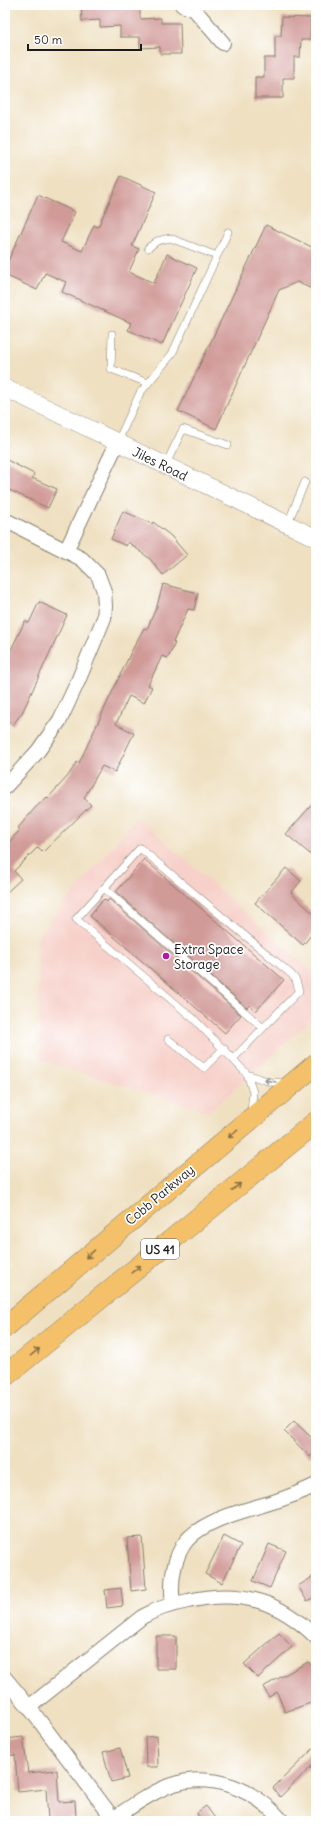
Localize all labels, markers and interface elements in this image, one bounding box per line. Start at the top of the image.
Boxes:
scale bar [28,26,141,52]
text: 50 m [34,32,63,47]
street label: Jiles Road [130,443,191,485]
place label: Extra Space Storage [174,941,243,973]
marker: Extra Space Storage [161,951,171,961]
one-way arrow [264,1077,277,1085]
one-way arrow [227,1130,238,1138]
street label: Cobb Parkway [122,1161,198,1229]
one-way arrow [231,1183,242,1191]
road number: US 41 [141,1239,179,1259]
one-way arrow [85,1249,96,1258]
one-way arrow [130,1265,141,1274]
one-way arrow [30,1347,41,1356]

